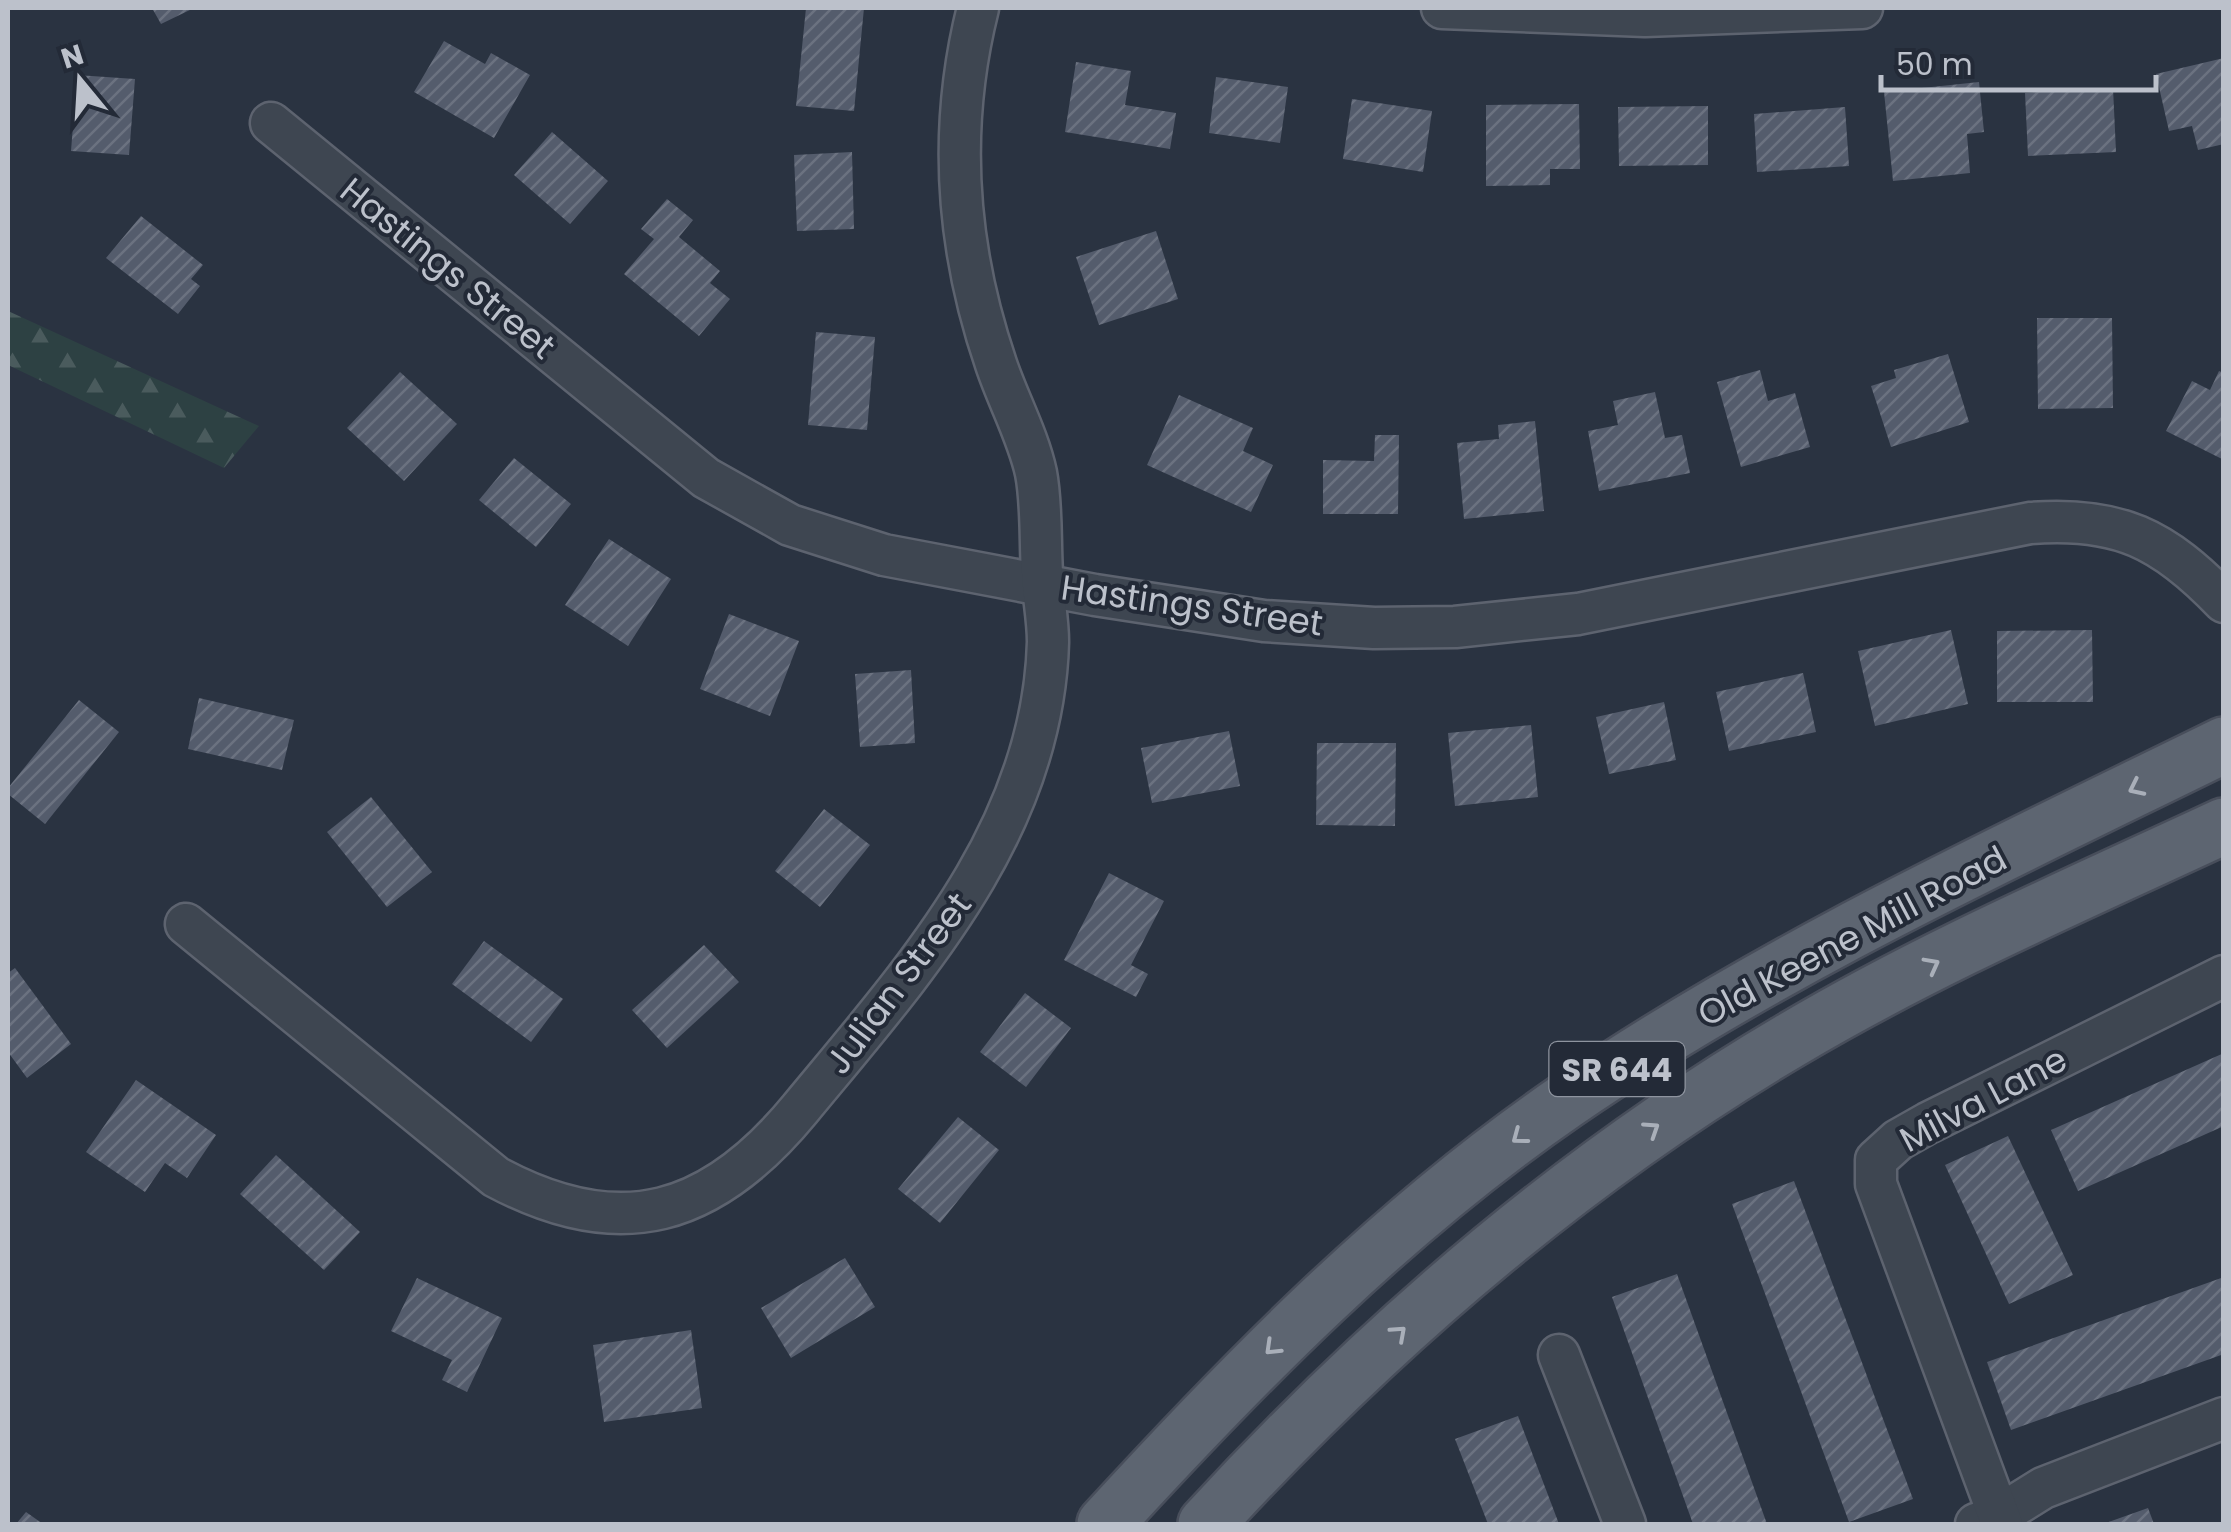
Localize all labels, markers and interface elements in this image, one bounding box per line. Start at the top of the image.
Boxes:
north arrow [30,30,130,130]
scale bar [1881,30,2156,92]
text: N [56,35,88,78]
text: 50 m [1896,43,1973,86]
street label: Hastings Street [330,166,566,370]
street label: Hastings Street [1058,562,1326,648]
one-way arrow [2128,776,2146,796]
street label: Old Keene Mill Road [1689,834,2015,1038]
street label: Julian Street [813,882,983,1084]
one-way arrow [1922,958,1940,977]
street label: Milva Lane [1891,1034,2075,1164]
road number: SR 644 [1550,1042,1684,1096]
one-way arrow [1641,1122,1659,1141]
one-way arrow [1512,1125,1530,1143]
one-way arrow [1387,1326,1406,1344]
one-way arrow [1266,1336,1284,1354]

